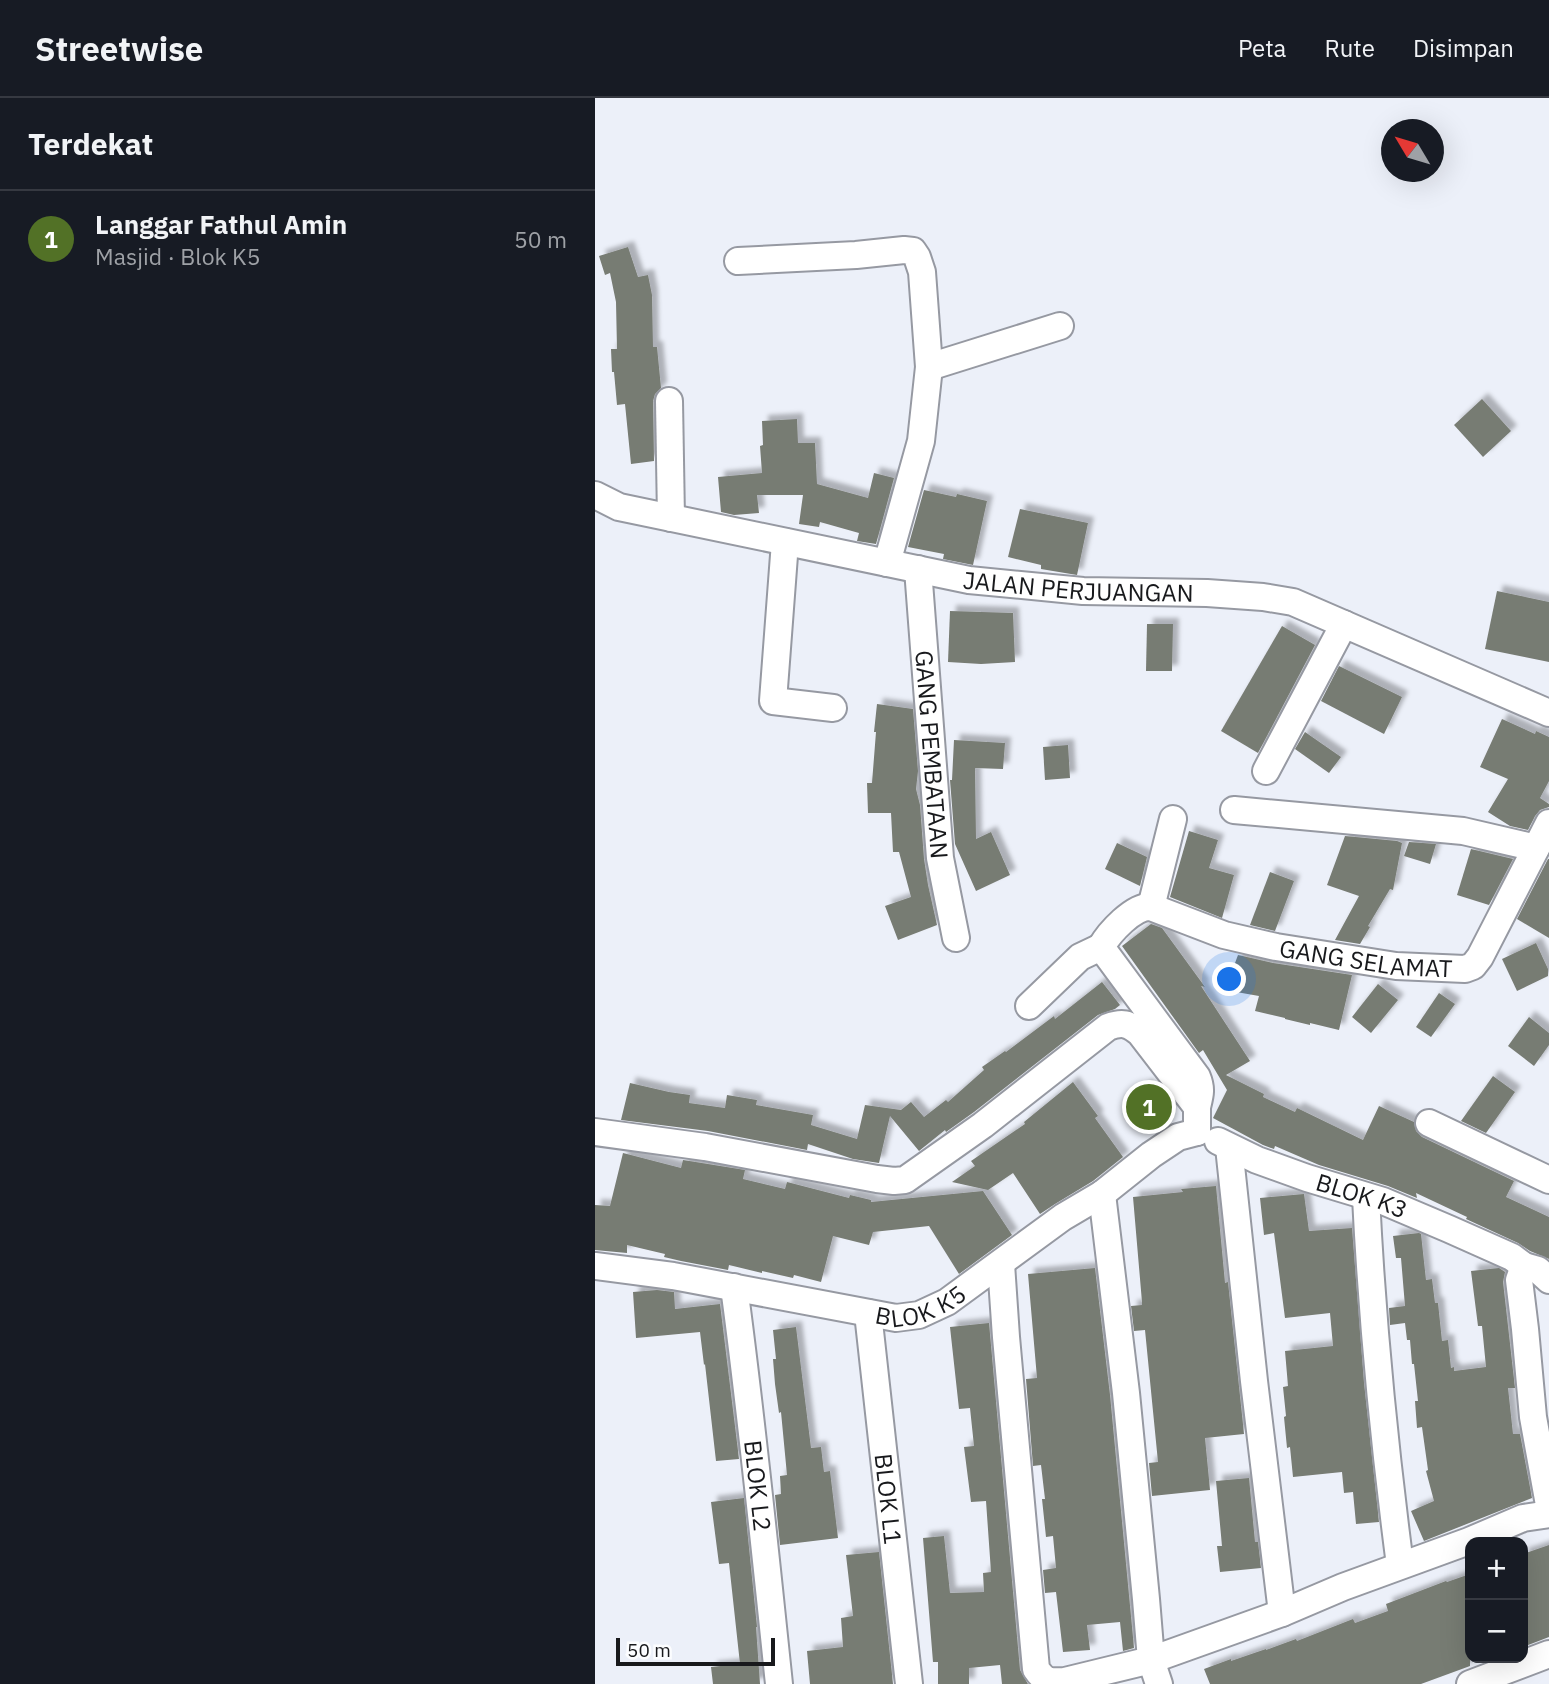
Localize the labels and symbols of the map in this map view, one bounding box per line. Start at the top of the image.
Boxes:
north arrow [1381,119,1444,182]
street label: JALAN PERJUANGAN [962,564,1194,609]
street label: GANG PEMBATAAN [908,649,956,860]
street label: GANG SELAMAT [1277,932,1453,984]
your location [1212,962,1246,996]
pin: 1 [1126,1081,1172,1133]
street label: BLOK K3 [1312,1166,1413,1226]
street label: BLOK K5 [873,1277,972,1335]
street label: BLOK L2 [737,1438,779,1533]
street label: BLOK L1 [868,1452,909,1546]
scale bar [616,1635,775,1667]

